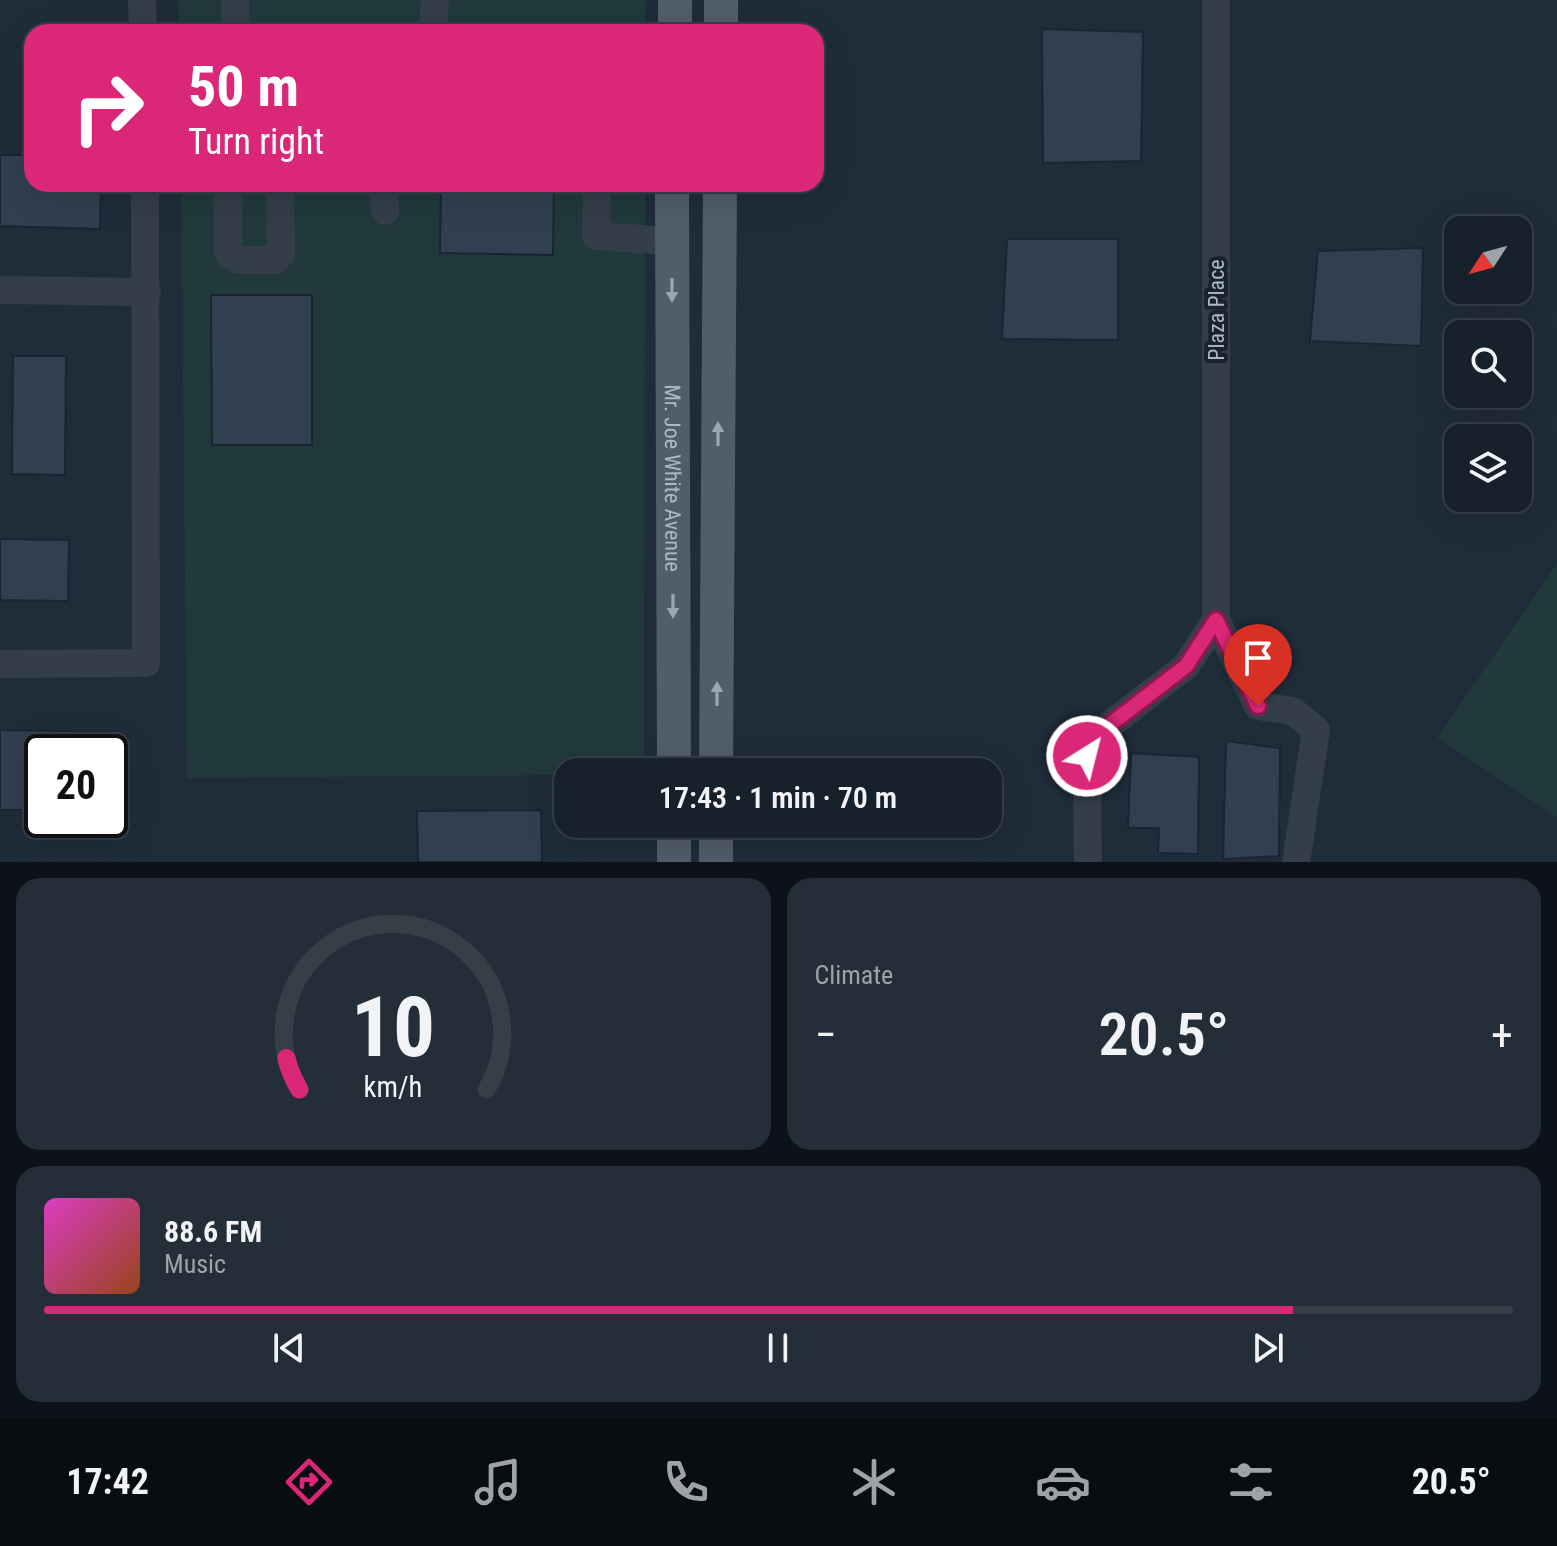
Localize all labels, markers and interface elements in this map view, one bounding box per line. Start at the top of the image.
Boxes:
text: 50 m [188,54,299,120]
icon: right [56,56,160,160]
text: Turn right [188,121,324,163]
north arrow [1444,216,1532,304]
map controls [1444,216,1532,512]
street label: Plaza Place [1204,259,1229,361]
one-way arrow [666,278,678,303]
button: search [1444,320,1532,408]
street label: Mr. Joe White Avenue [660,384,686,572]
one-way arrow [712,421,724,446]
button: layers [1444,424,1532,512]
one-way arrow [667,594,680,619]
pin [1224,624,1292,706]
icon: arrive [1236,636,1280,680]
one-way arrow [711,681,723,706]
position arrow [1045,714,1129,798]
speed limit sign: 20 [24,734,128,838]
text: 17:43 · 1 min · 70 m [659,780,897,815]
text: Climate [815,960,893,990]
text: 10 [351,979,435,1076]
text: 20.5° [1098,999,1229,1070]
text: − [815,1009,837,1061]
text: + [1491,1009,1513,1061]
text: km/h [364,1070,423,1104]
text: 88.6 FM [164,1214,262,1249]
text: Music [164,1249,226,1279]
icon: previous [267,1326,311,1370]
icon: pause [756,1326,800,1370]
icon: next [1246,1326,1290,1370]
icon: directions [281,1454,337,1510]
icon: music [470,1454,526,1510]
icon: phone [658,1454,714,1510]
icon: climate [846,1454,902,1510]
icon: car [1035,1454,1091,1510]
icon: filters [1223,1454,1279,1510]
text: 17:42 [66,1461,149,1503]
text: 20.5° [1412,1461,1491,1503]

